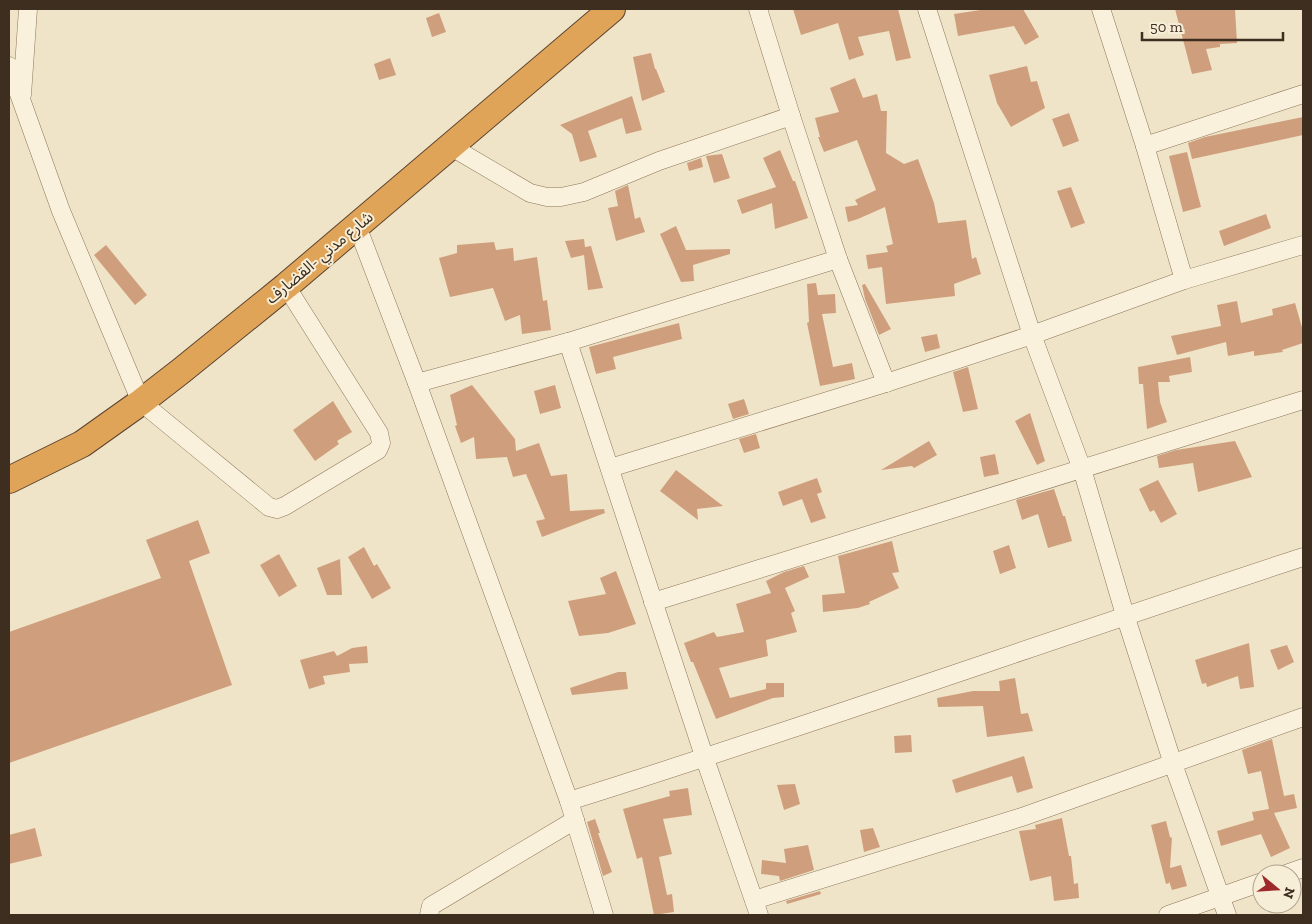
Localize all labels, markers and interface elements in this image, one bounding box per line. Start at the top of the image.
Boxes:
scale bar [1142,10,1283,42]
text: 50 m [1150,18,1183,36]
street label: شارع مدني -القضارف [262,207,379,310]
north arrow [1252,864,1302,914]
text: N [1279,885,1299,901]

